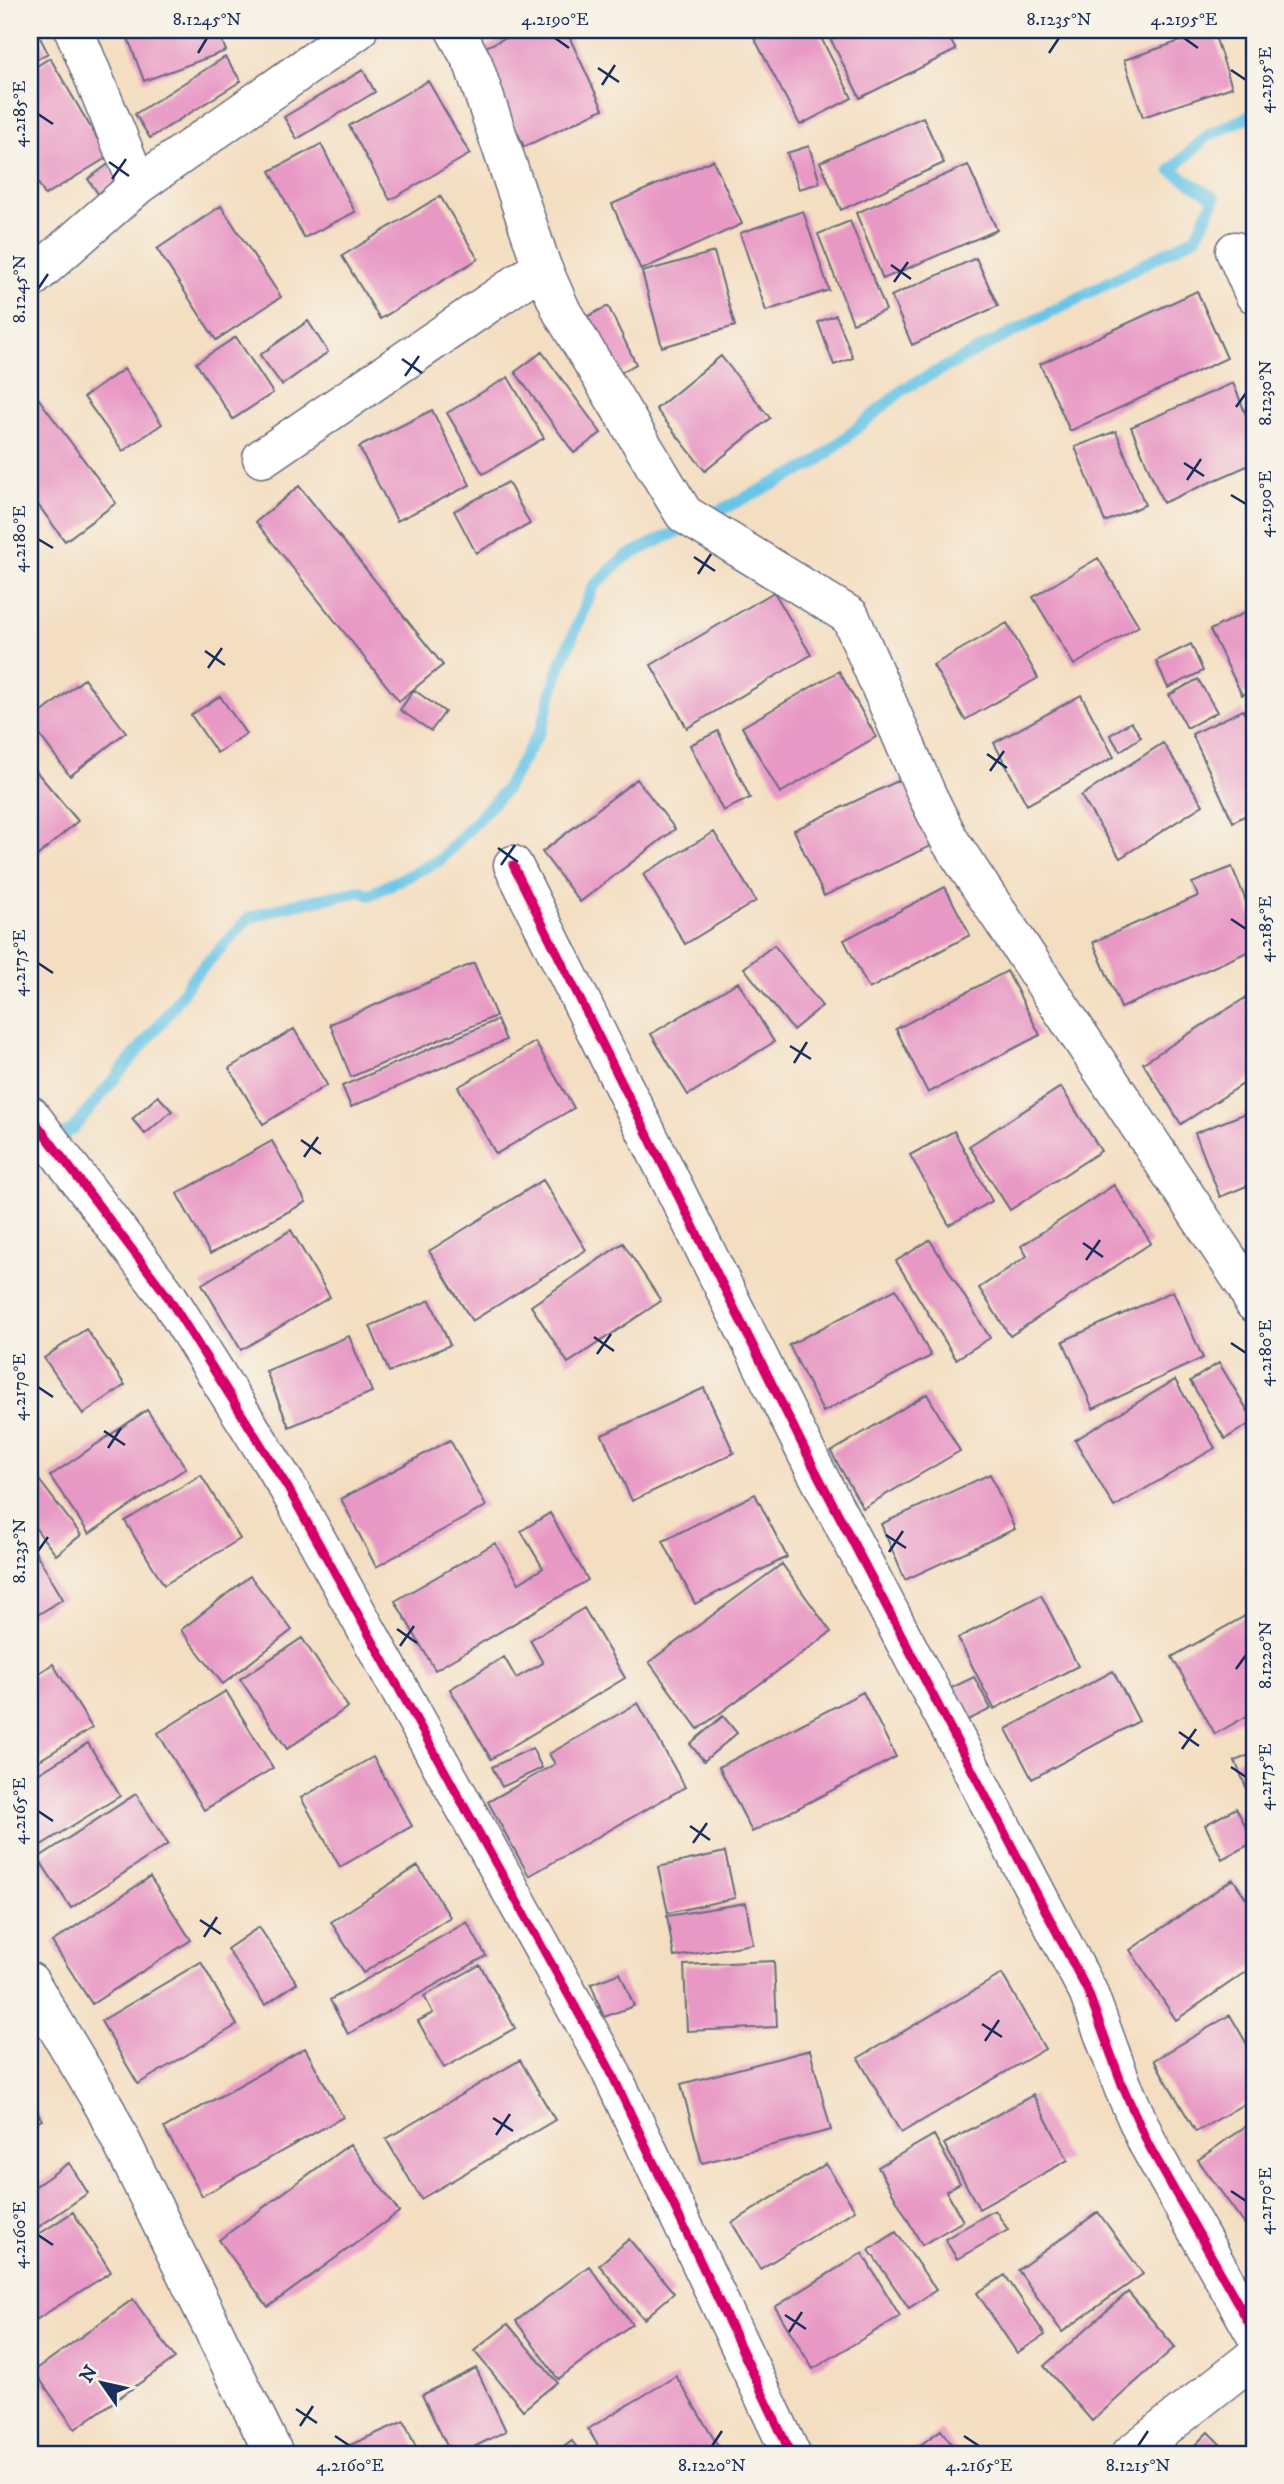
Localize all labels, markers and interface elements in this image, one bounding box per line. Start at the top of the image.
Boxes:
text: 8.1245°N [173,9,241,31]
text: 4.2190°E [521,9,589,31]
text: 8.1235°N [1027,9,1092,31]
text: 4.2195°E [1151,9,1218,31]
text: 4.2195°E [1255,46,1277,113]
text: 4.2185°E [9,80,31,147]
text: 8.1245°N [9,255,31,323]
text: 8.1230°N [1255,360,1277,426]
text: 4.2190°E [1255,470,1277,538]
text: 4.2180°E [9,505,31,573]
text: 4.2185°E [1255,895,1277,962]
text: 4.2175°E [9,929,31,997]
text: 4.2180°E [1255,1319,1277,1387]
text: 4.2170°E [9,1353,31,1421]
text: 8.1235°N [9,1518,31,1583]
text: 8.1220°N [1255,1621,1277,1689]
text: 4.2175°E [1255,1743,1277,1811]
text: 4.2165°E [9,1777,31,1845]
text: 4.2170°E [1255,2167,1277,2235]
text: 4.2160°E [9,2201,31,2269]
north arrow [66,2348,136,2418]
text: N [75,2361,103,2387]
text: 4.2160°E [316,2455,384,2477]
text: 8.1220°N [678,2455,746,2477]
text: 4.2165°E [945,2455,1013,2477]
text: 8.1215°N [1106,2455,1171,2477]

